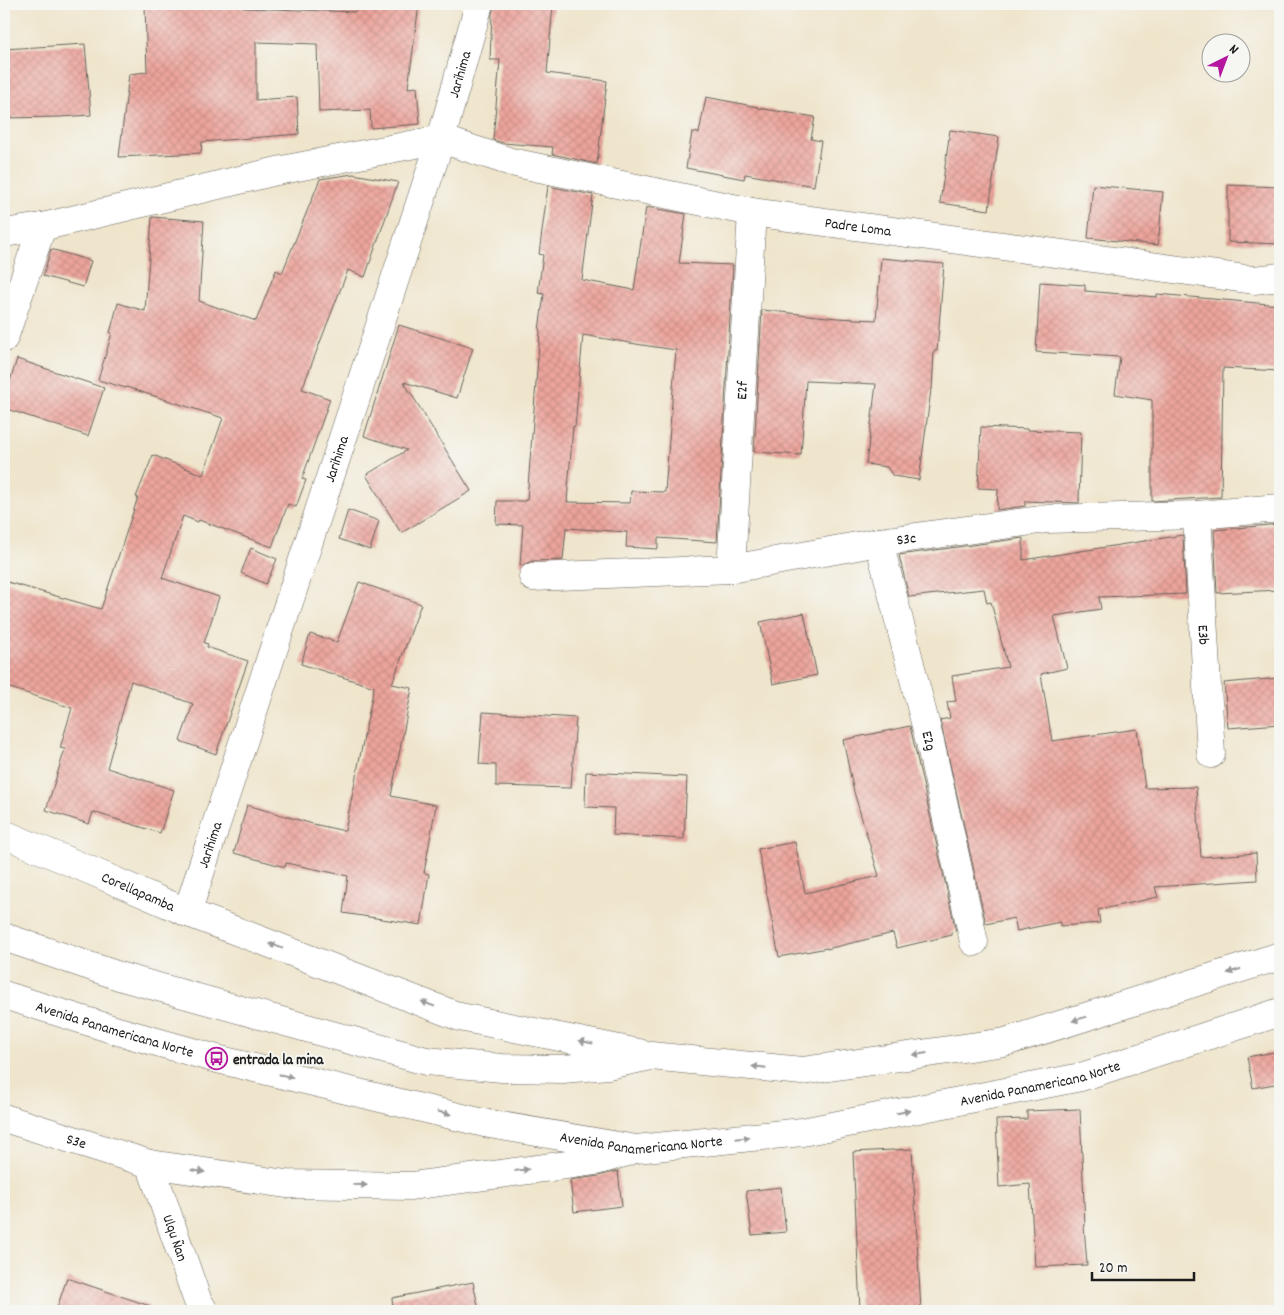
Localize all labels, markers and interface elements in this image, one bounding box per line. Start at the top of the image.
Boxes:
north arrow [1202,32,1252,82]
text: N [1224,40,1243,60]
street label: Jarihima [444,48,479,101]
street label: Padre Loma [823,213,893,244]
street label: E2f [732,380,755,400]
street label: Jarihima [320,432,356,486]
street label: S3c [895,528,917,552]
street label: E3b [1190,624,1214,646]
street label: E2g [915,729,941,753]
street label: Jarihima [193,818,230,871]
street label: Corellapamba [97,867,179,919]
one-way arrow [269,942,284,949]
one-way arrow [1226,968,1241,975]
street label: Avenida Panamericana Norte [33,997,196,1065]
one-way arrow [420,1000,435,1008]
one-way arrow [1071,1015,1086,1023]
one-way arrow [577,1038,593,1046]
bus stop icon: entrada la mina [205,1047,229,1071]
place label: entrada la mina [233,1050,324,1072]
one-way arrow [912,1050,928,1058]
street label: Avenida Panamericana Norte [958,1056,1124,1114]
one-way arrow [751,1062,767,1070]
one-way arrow [279,1072,294,1080]
one-way arrow [895,1108,911,1116]
one-way arrow [437,1110,452,1118]
street label: Avenida Panamericana Norte [558,1127,724,1162]
street label: S3e [63,1129,89,1156]
one-way arrow [735,1134,751,1142]
one-way arrow [514,1166,530,1174]
one-way arrow [191,1167,207,1175]
one-way arrow [352,1181,368,1189]
street label: Ulqu Ñan [155,1212,192,1265]
scale bar [1092,1250,1194,1282]
text: 20 m [1099,1258,1127,1280]

